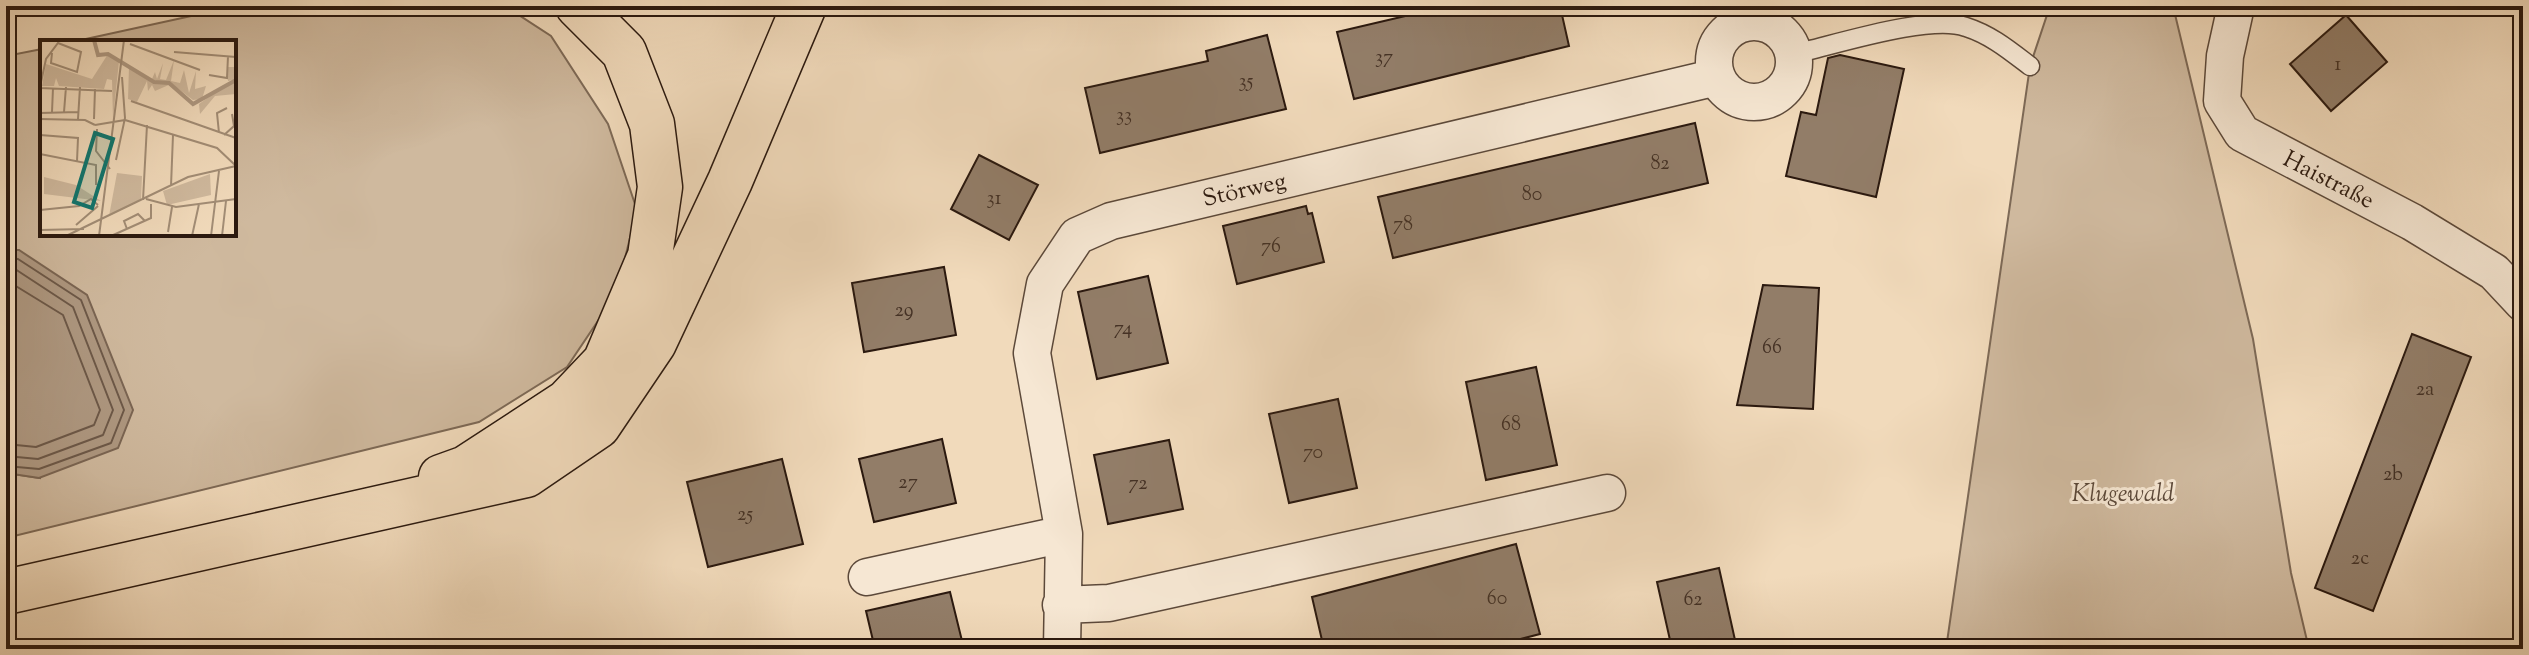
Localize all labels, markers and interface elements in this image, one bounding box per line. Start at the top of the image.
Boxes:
inset map [40,40,236,236]
house number: 37 [1375,44,1393,73]
house number: 1 [2335,51,2342,80]
house number: 35 [1239,68,1254,97]
house number: 33 [1116,102,1132,131]
street label: Haistraße [2277,143,2380,218]
house number: 82 [1650,150,1670,179]
street label: Störweg [1199,165,1290,217]
house number: 80 [1522,181,1542,210]
house number: 31 [987,185,1002,214]
house number: 78 [1393,211,1413,240]
house number: 76 [1261,233,1281,262]
house number: 29 [894,297,914,326]
house number: 74 [1114,315,1132,344]
house number: 66 [1762,334,1782,363]
house number: 2a [2416,376,2434,405]
house number: 68 [1501,411,1521,440]
house number: 70 [1303,439,1323,468]
house number: 2b [2383,461,2403,490]
house number: 27 [898,469,918,498]
house number: 72 [1128,470,1148,499]
park label: Klugewald [2072,478,2174,512]
house number: 25 [737,501,753,530]
house number: 2c [2351,545,2369,574]
house number: 60 [1487,585,1507,614]
house number: 62 [1683,586,1703,615]

